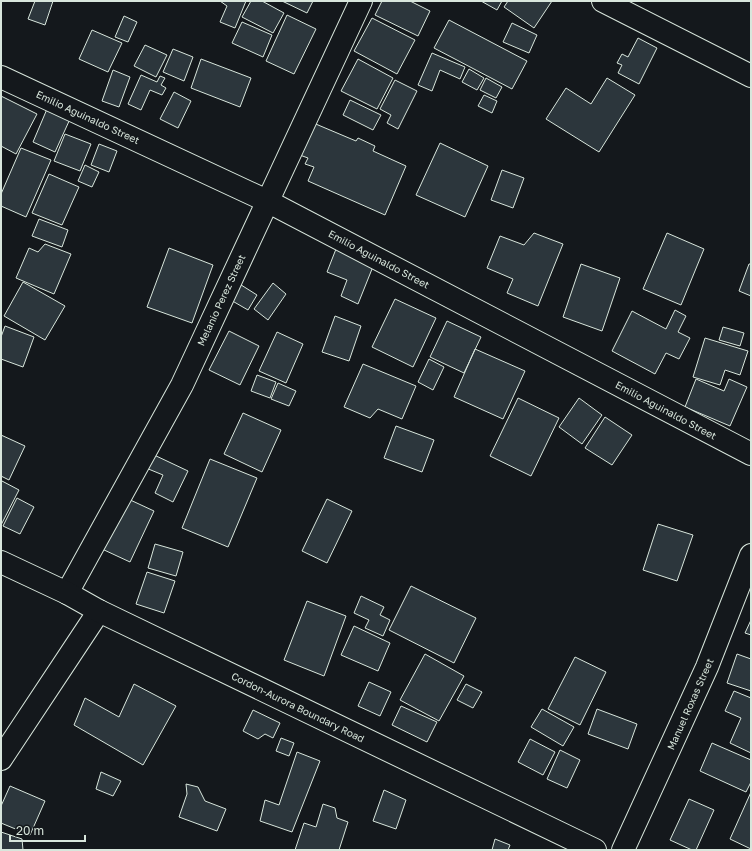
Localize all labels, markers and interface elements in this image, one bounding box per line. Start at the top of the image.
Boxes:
street label: Emilio Aguinaldo Street [34,88,142,146]
street label: Emilio Aguinaldo Street [326,227,432,291]
street label: Melanio Perez Street [195,252,247,348]
street label: Emilio Aguinaldo Street [613,378,719,442]
street label: Manuel Roxas Street [664,656,716,752]
street label: Cordon-Aurora Boundary Road [230,669,366,745]
scale bar [10,817,85,843]
text: 20 m [16,823,44,838]

